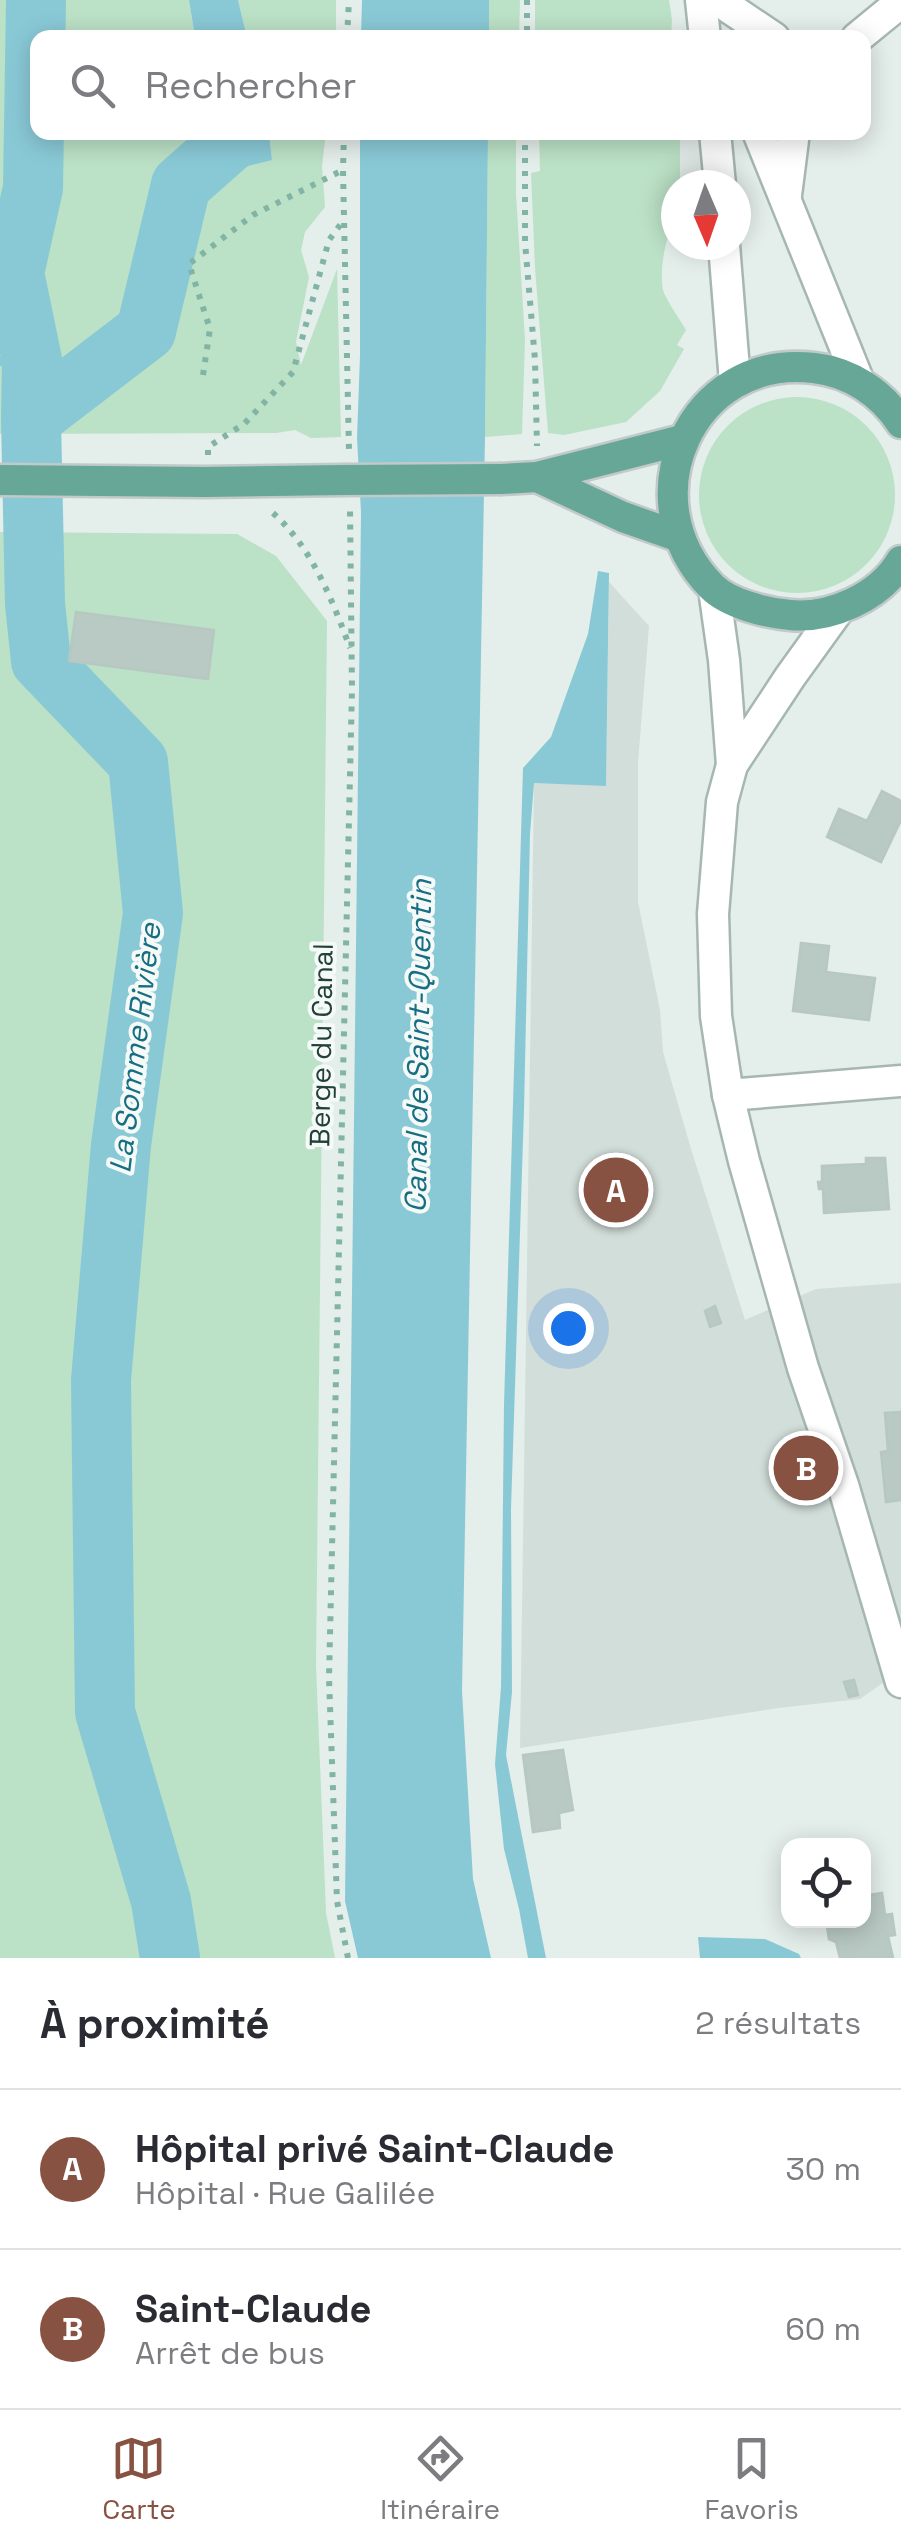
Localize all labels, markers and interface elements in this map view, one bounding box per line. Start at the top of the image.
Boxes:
search box [30,30,871,140]
icon: search [65,58,120,113]
text: Rechercher [145,61,356,109]
north arrow [661,170,751,260]
water label: Canal de Saint-Quentin [396,878,440,1213]
water label: La Somme Rivière [100,920,170,1175]
street label: Berge du Canal [301,943,341,1147]
pin: A [584,1152,648,1228]
your location [543,1303,594,1354]
pin: B [774,1430,838,1506]
map controls [781,1838,871,1928]
button: locate [781,1838,871,1928]
text: À proximité [40,1997,270,2050]
text: 2 résultats [695,2003,861,2043]
text: Hôpital privé Saint-Claude [135,2125,614,2173]
text: A [62,2149,83,2189]
text: 30 m [785,2149,861,2189]
text: Hôpital · Rue Galilée [135,2173,435,2213]
text: Saint-Claude [135,2285,372,2333]
text: B [62,2309,83,2349]
text: 60 m [785,2309,861,2349]
text: Arrêt de bus [135,2333,325,2373]
tab: Carte [102,2431,176,2527]
tab: Itinéraire [380,2431,500,2527]
tab: Favoris [705,2431,799,2527]

